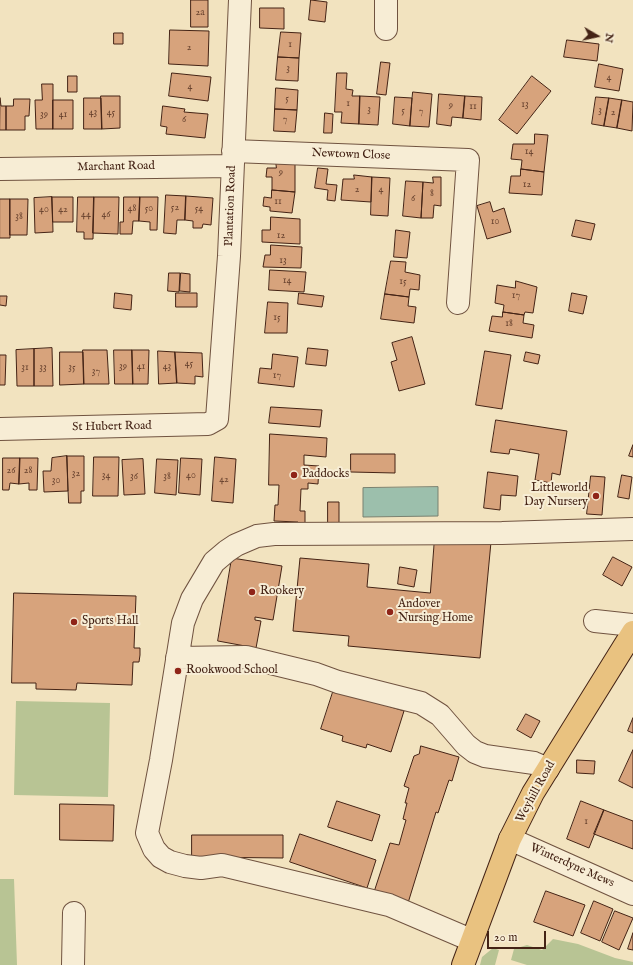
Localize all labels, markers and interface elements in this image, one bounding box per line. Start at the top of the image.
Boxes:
house number: 2a [195,7,205,19]
north arrow [577,16,617,56]
text: N [601,32,617,44]
house number: 1 [288,39,292,51]
house number: 2 [187,42,191,54]
house number: 3 [286,63,290,75]
house number: 4 [607,72,611,84]
house number: 4 [188,81,192,93]
house number: 5 [285,93,289,105]
house number: 1 [346,98,350,110]
house number: 13 [521,99,529,111]
house number: 9 [449,100,453,112]
house number: 11 [469,101,477,113]
house number: 3 [367,104,371,116]
house number: 5 [401,105,405,117]
house number: 3 [598,105,602,117]
house number: 7 [419,106,423,118]
house number: 43 [89,107,97,119]
house number: 45 [107,107,115,119]
house number: 2 [611,107,615,119]
house number: 39 [40,109,48,121]
house number: 41 [59,109,67,121]
house number: 6 [182,114,186,126]
house number: 7 [283,114,287,126]
street label: Newtown Close [311,146,391,164]
house number: 14 [525,146,533,158]
street label: Marchant Road [77,159,155,175]
street label: Plantation Road [222,165,240,247]
house number: 9 [279,167,283,179]
house number: 12 [523,179,531,191]
house number: 2 [355,184,359,196]
house number: 4 [379,184,383,196]
house number: 8 [430,188,434,200]
house number: 6 [411,193,415,205]
house number: 11 [274,196,282,208]
house number: 52 [171,202,179,214]
house number: 48 [128,203,136,215]
house number: 50 [145,203,153,215]
house number: 54 [195,203,203,215]
house number: 40 [39,204,49,216]
house number: 42 [58,204,68,216]
house number: 44 [81,209,91,221]
house number: 46 [101,209,111,221]
house number: 38 [15,211,23,223]
house number: 10 [491,216,499,228]
house number: 12 [277,230,285,242]
house number: 13 [279,255,287,267]
house number: 14 [283,275,291,287]
house number: 15 [399,276,407,288]
house number: 17 [512,290,520,302]
house number: 15 [273,312,281,324]
house number: 18 [505,318,513,330]
house number: 45 [185,358,193,370]
house number: 39 [119,361,127,373]
house number: 41 [137,361,145,373]
house number: 43 [163,361,171,373]
house number: 31 [21,362,29,374]
house number: 33 [39,362,47,374]
house number: 35 [68,362,76,374]
house number: 37 [92,366,100,378]
house number: 17 [273,370,281,382]
street label: St Hubert Road [72,419,152,435]
house number: 26 [7,465,15,477]
house number: 28 [24,465,32,477]
house number: 32 [72,468,80,480]
place label: Paddocks [302,468,349,482]
house number: 34 [102,470,110,482]
house number: 40 [186,470,196,482]
marker: Paddocks [289,470,299,480]
house number: 36 [130,471,138,483]
house number: 38 [163,471,171,483]
house number: 42 [219,474,229,486]
house number: 30 [52,475,60,487]
place label: Littleworld Day Nursery [524,482,588,510]
marker: Littleworld Day Nursery [591,491,601,501]
place label: Rookery [260,585,304,599]
marker: Rookery [247,587,257,597]
place label: Andover Nursing Home [398,598,473,626]
marker: Andover Nursing Home [385,607,395,617]
place label: Sports Hall [82,615,139,629]
marker: Sports Hall [69,617,79,627]
place label: Rookwood School [186,664,278,678]
marker: Rookwood School [173,666,183,676]
street label: Weyhill Road [513,759,559,825]
house number: 1 [584,816,588,828]
street label: Winterdyne Mews [528,841,616,891]
scale bar [489,923,548,949]
text: 20 m [494,930,517,945]

